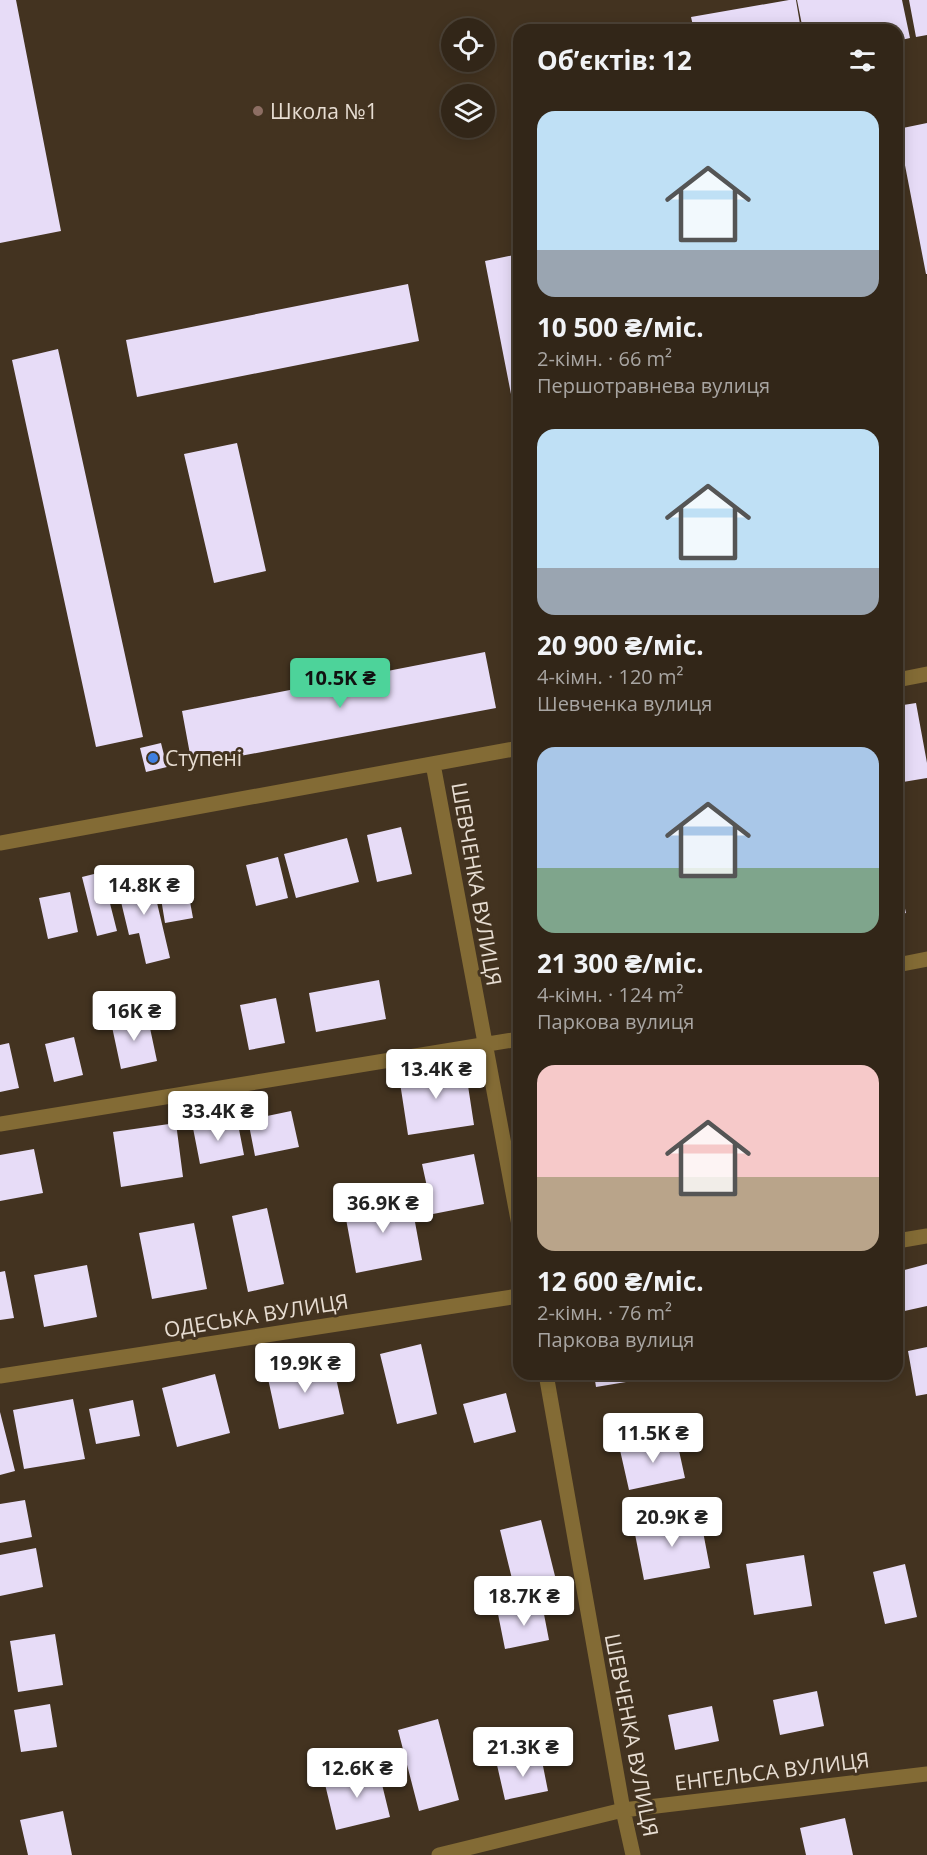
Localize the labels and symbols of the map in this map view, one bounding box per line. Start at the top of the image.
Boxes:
place label: Школа №1 [270,97,378,125]
marker: Школа №1 [251,104,265,118]
pin: 10.5K ₴ [285,658,395,709]
place label: Ступені [165,744,242,772]
marker: Ступені [146,751,160,765]
street label: ШЕВЧЕНКА ВУЛИЦЯ [445,780,509,988]
pin: 14.8K ₴ [89,865,199,916]
pin: 16K ₴ [92,991,176,1042]
pin: 13.4K ₴ [381,1049,491,1100]
pin: 33.4K ₴ [163,1091,273,1142]
pin: 36.9K ₴ [328,1183,438,1234]
street label: ОДЕСЬКА ВУЛИЦЯ [162,1287,350,1343]
pin: 19.9K ₴ [250,1343,360,1394]
pin: 11.5K ₴ [598,1413,708,1464]
pin: 20.9K ₴ [617,1497,727,1548]
pin: 18.7K ₴ [469,1576,579,1627]
street label: ШЕВЧЕНКА ВУЛИЦЯ [599,1631,665,1839]
pin: 21.3K ₴ [468,1727,578,1778]
street label: ЕНГЕЛЬСА ВУЛИЦЯ [673,1745,871,1797]
pin: 12.6K ₴ [302,1748,412,1799]

